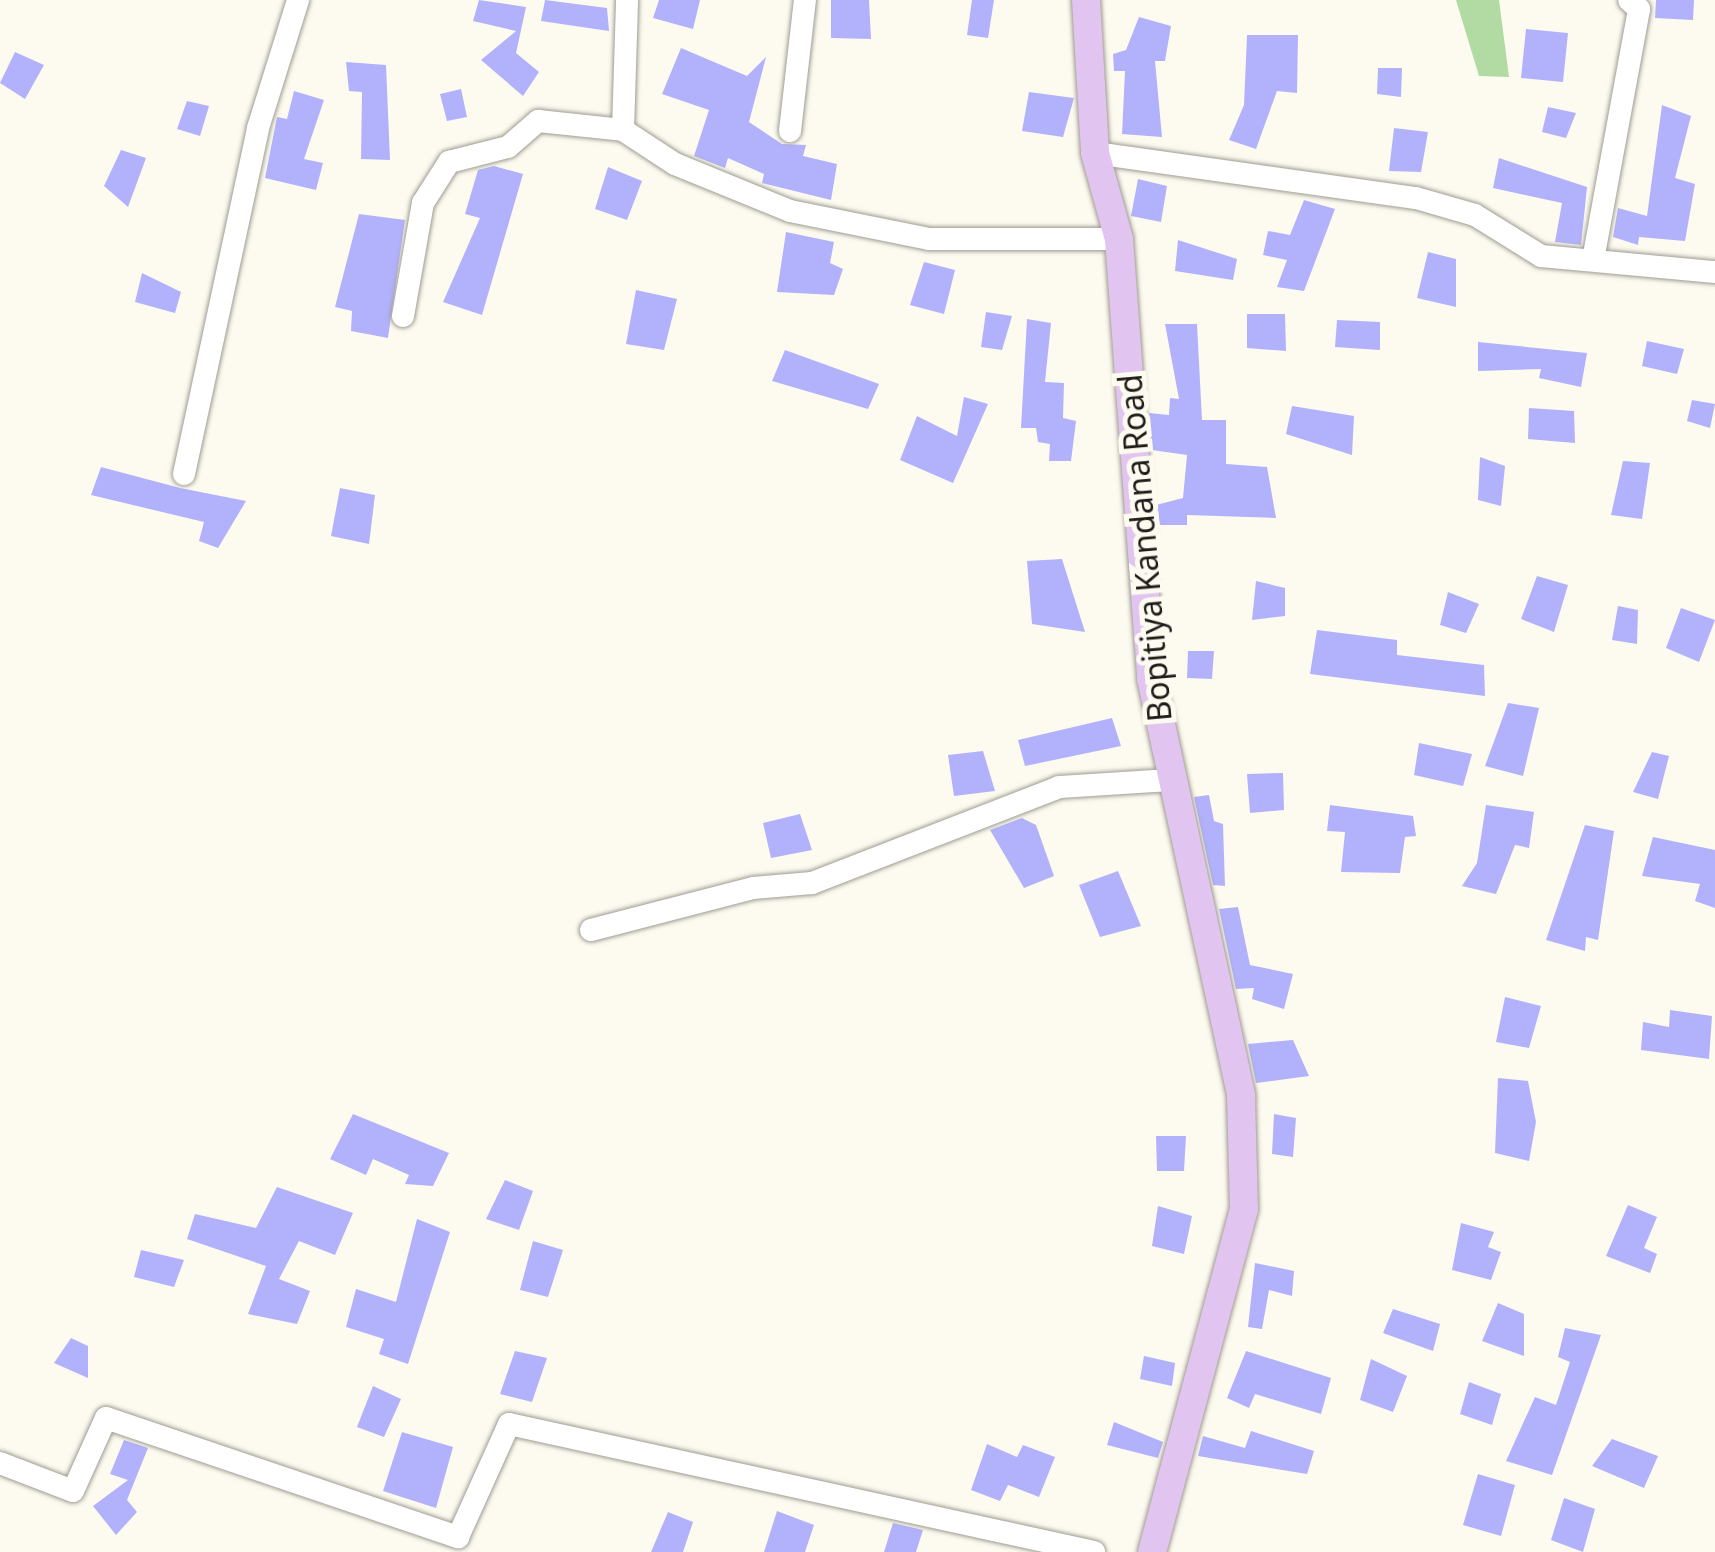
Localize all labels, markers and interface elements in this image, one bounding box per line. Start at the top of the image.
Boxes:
street label: Bopitiya Kandana Road [1111,373,1179,723]

